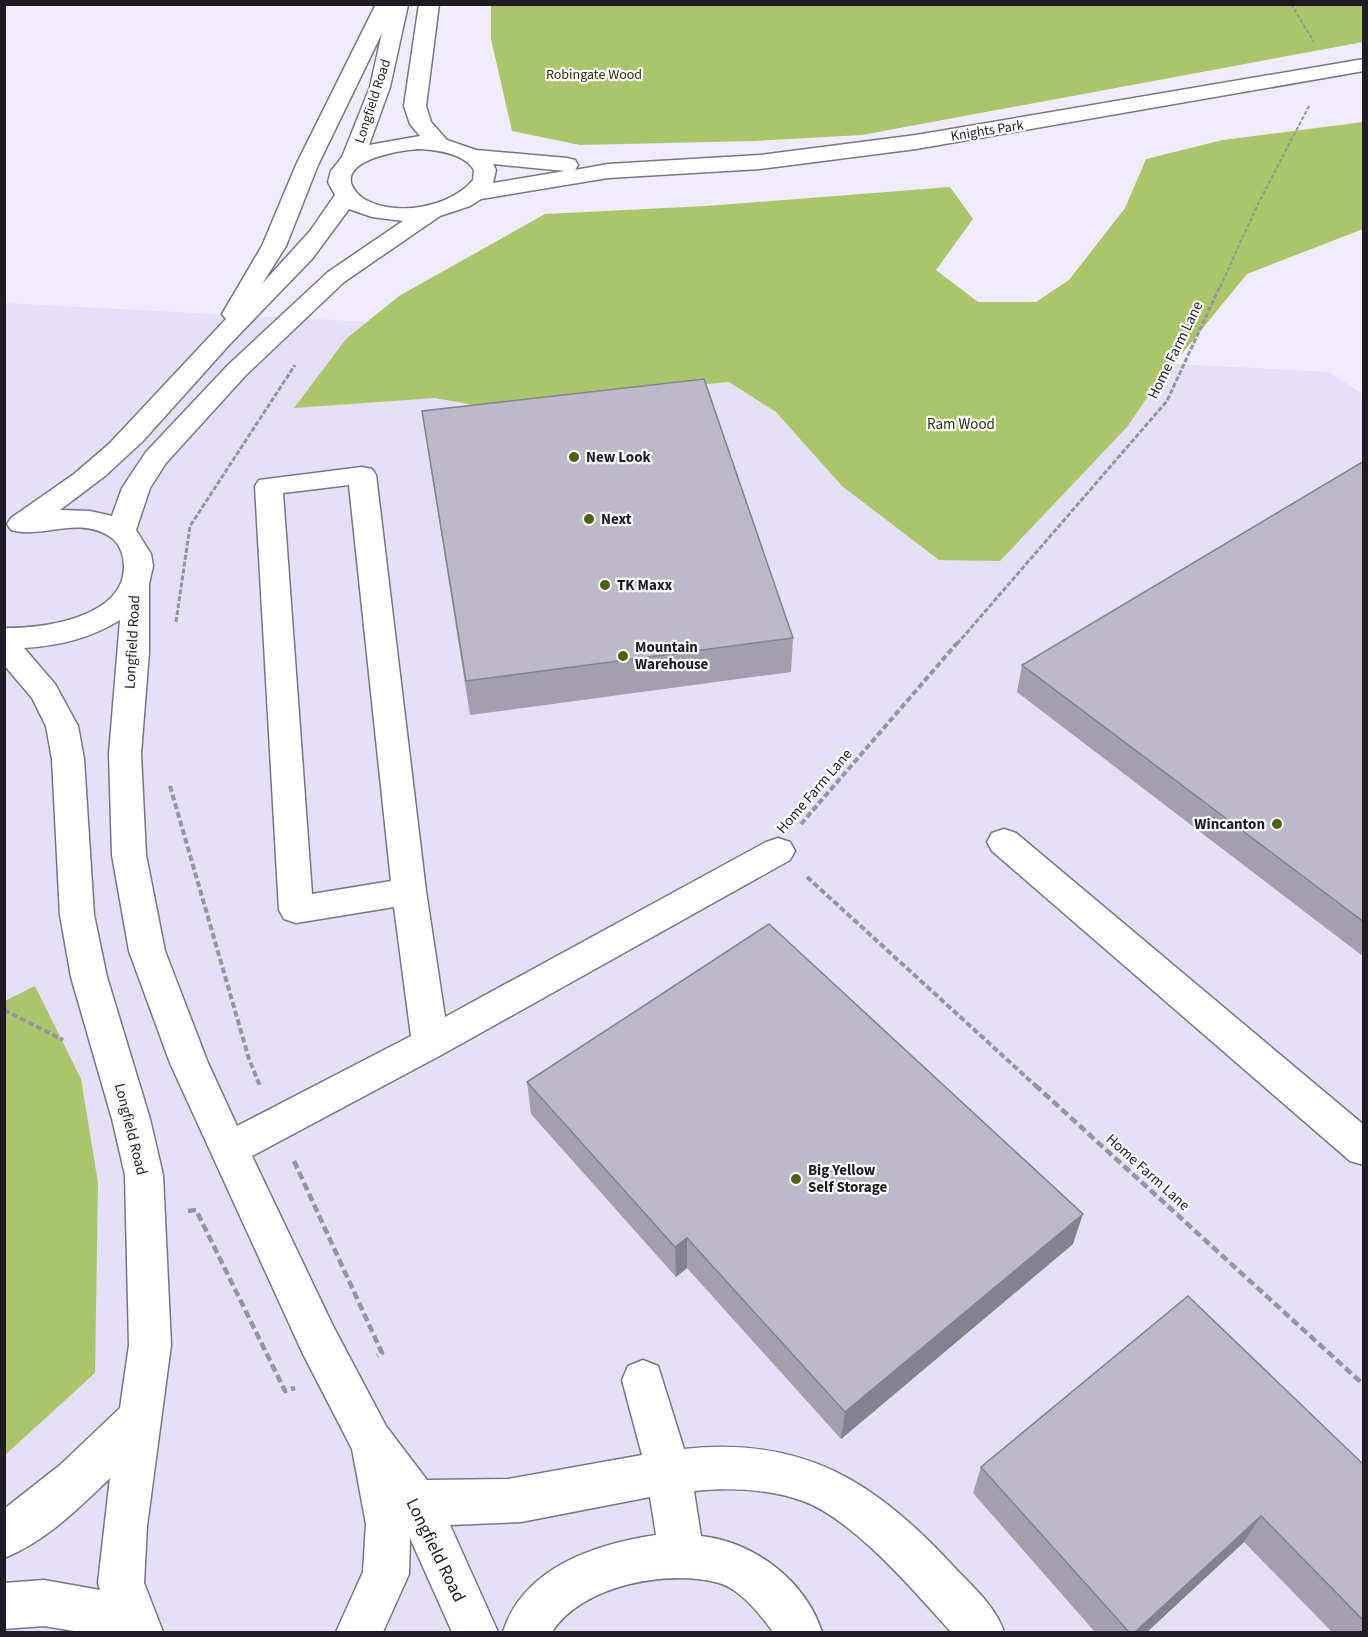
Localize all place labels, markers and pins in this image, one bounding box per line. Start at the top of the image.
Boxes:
place label: New Look [586,447,652,468]
marker: New Look [567,450,581,464]
place label: Next [601,509,632,530]
marker: Next [582,512,596,526]
place label: TK Maxx [617,575,673,596]
marker: TK Maxx [598,578,612,592]
place label: Mountain Warehouse [635,637,709,675]
marker: Mountain Warehouse [616,649,630,663]
place label: Wincanton [1194,814,1265,835]
marker: Wincanton [1270,817,1284,831]
place label: Big Yellow Self Storage [808,1160,887,1198]
marker: Big Yellow Self Storage [789,1172,803,1186]

